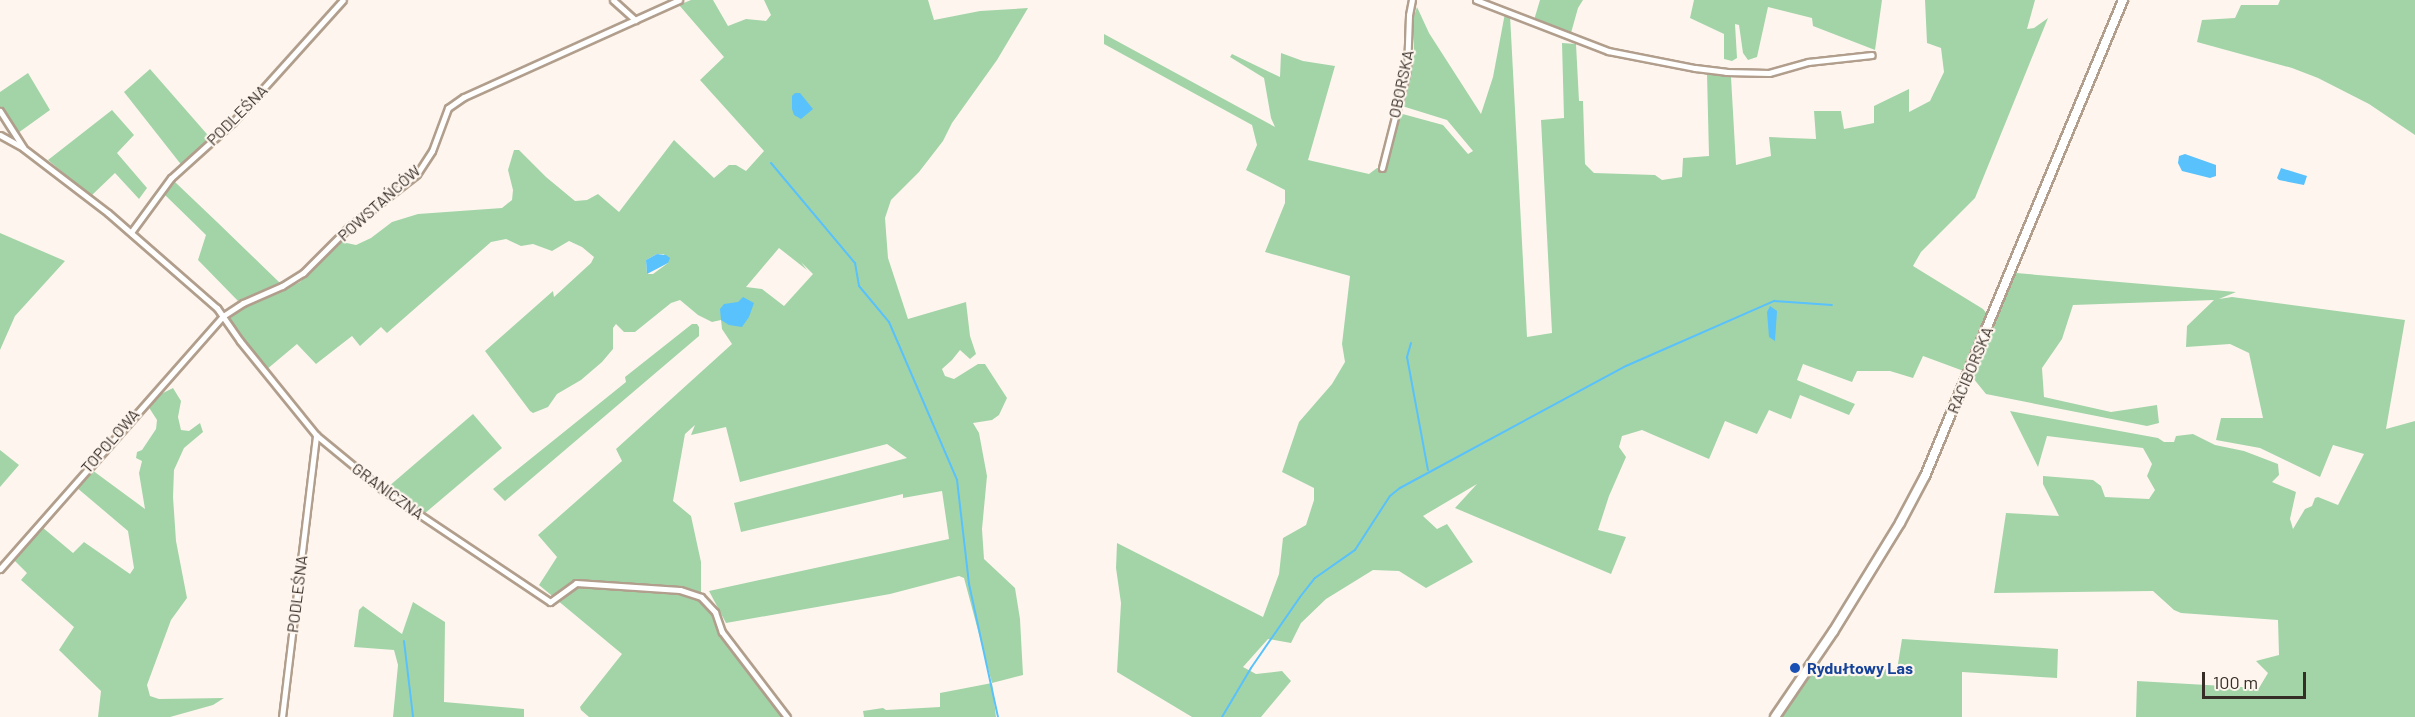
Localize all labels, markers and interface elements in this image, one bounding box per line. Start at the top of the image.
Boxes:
street label: OBORSKA [1384,48,1418,120]
street label: PODLEŚNA [203,81,271,149]
street label: POWSTAŃCÓW [334,161,424,245]
street label: RACIBORSKA [1943,324,1997,416]
street label: TOPOLOWA [77,405,143,477]
street label: GRANICZNA [348,459,428,523]
street label: PODLEŚNA [283,554,311,634]
place label: Rydułtowy Las [1807,658,1913,678]
scale bar [2205,660,2308,698]
marker: Rydułtowy Las [1788,661,1802,675]
text: 100 m [2213,671,2258,693]

